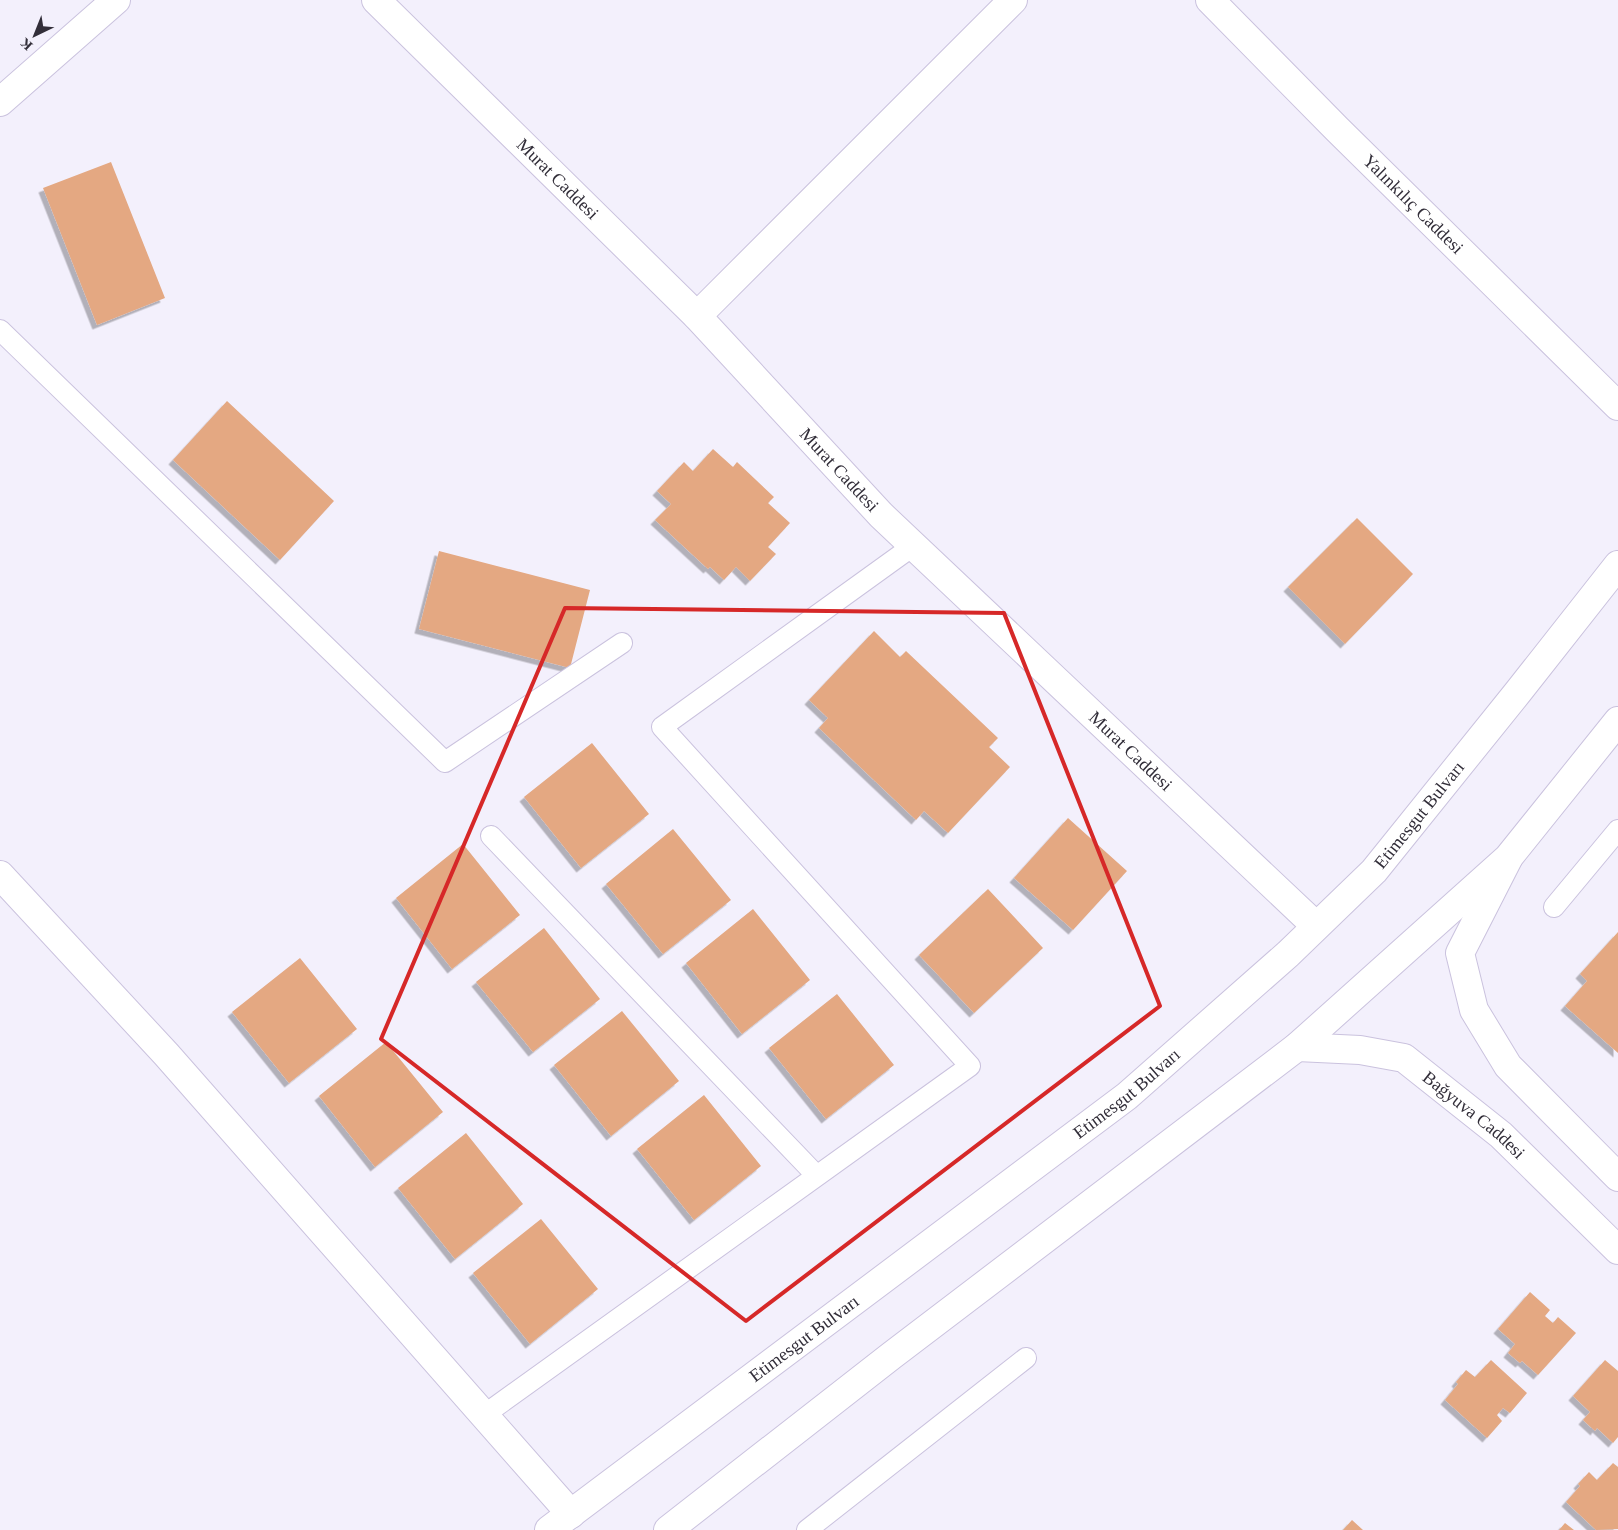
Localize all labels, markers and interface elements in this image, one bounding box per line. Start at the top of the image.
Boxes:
north arrow [10,10,60,60]
text: K [17,35,36,53]
street label: Murat Caddesi [513,134,603,223]
street label: Yalınkılıç Caddesi [1359,150,1468,258]
street label: Murat Caddesi [796,424,883,516]
street label: Murat Caddesi [1085,707,1176,795]
street label: Etimesgut Bulvarı [1370,757,1468,872]
street label: Etimesgut Bulvarı [1069,1044,1184,1143]
street label: Bağyuva Caddesi [1419,1067,1529,1163]
street label: Etimesgut Bulvarı [745,1291,863,1386]

